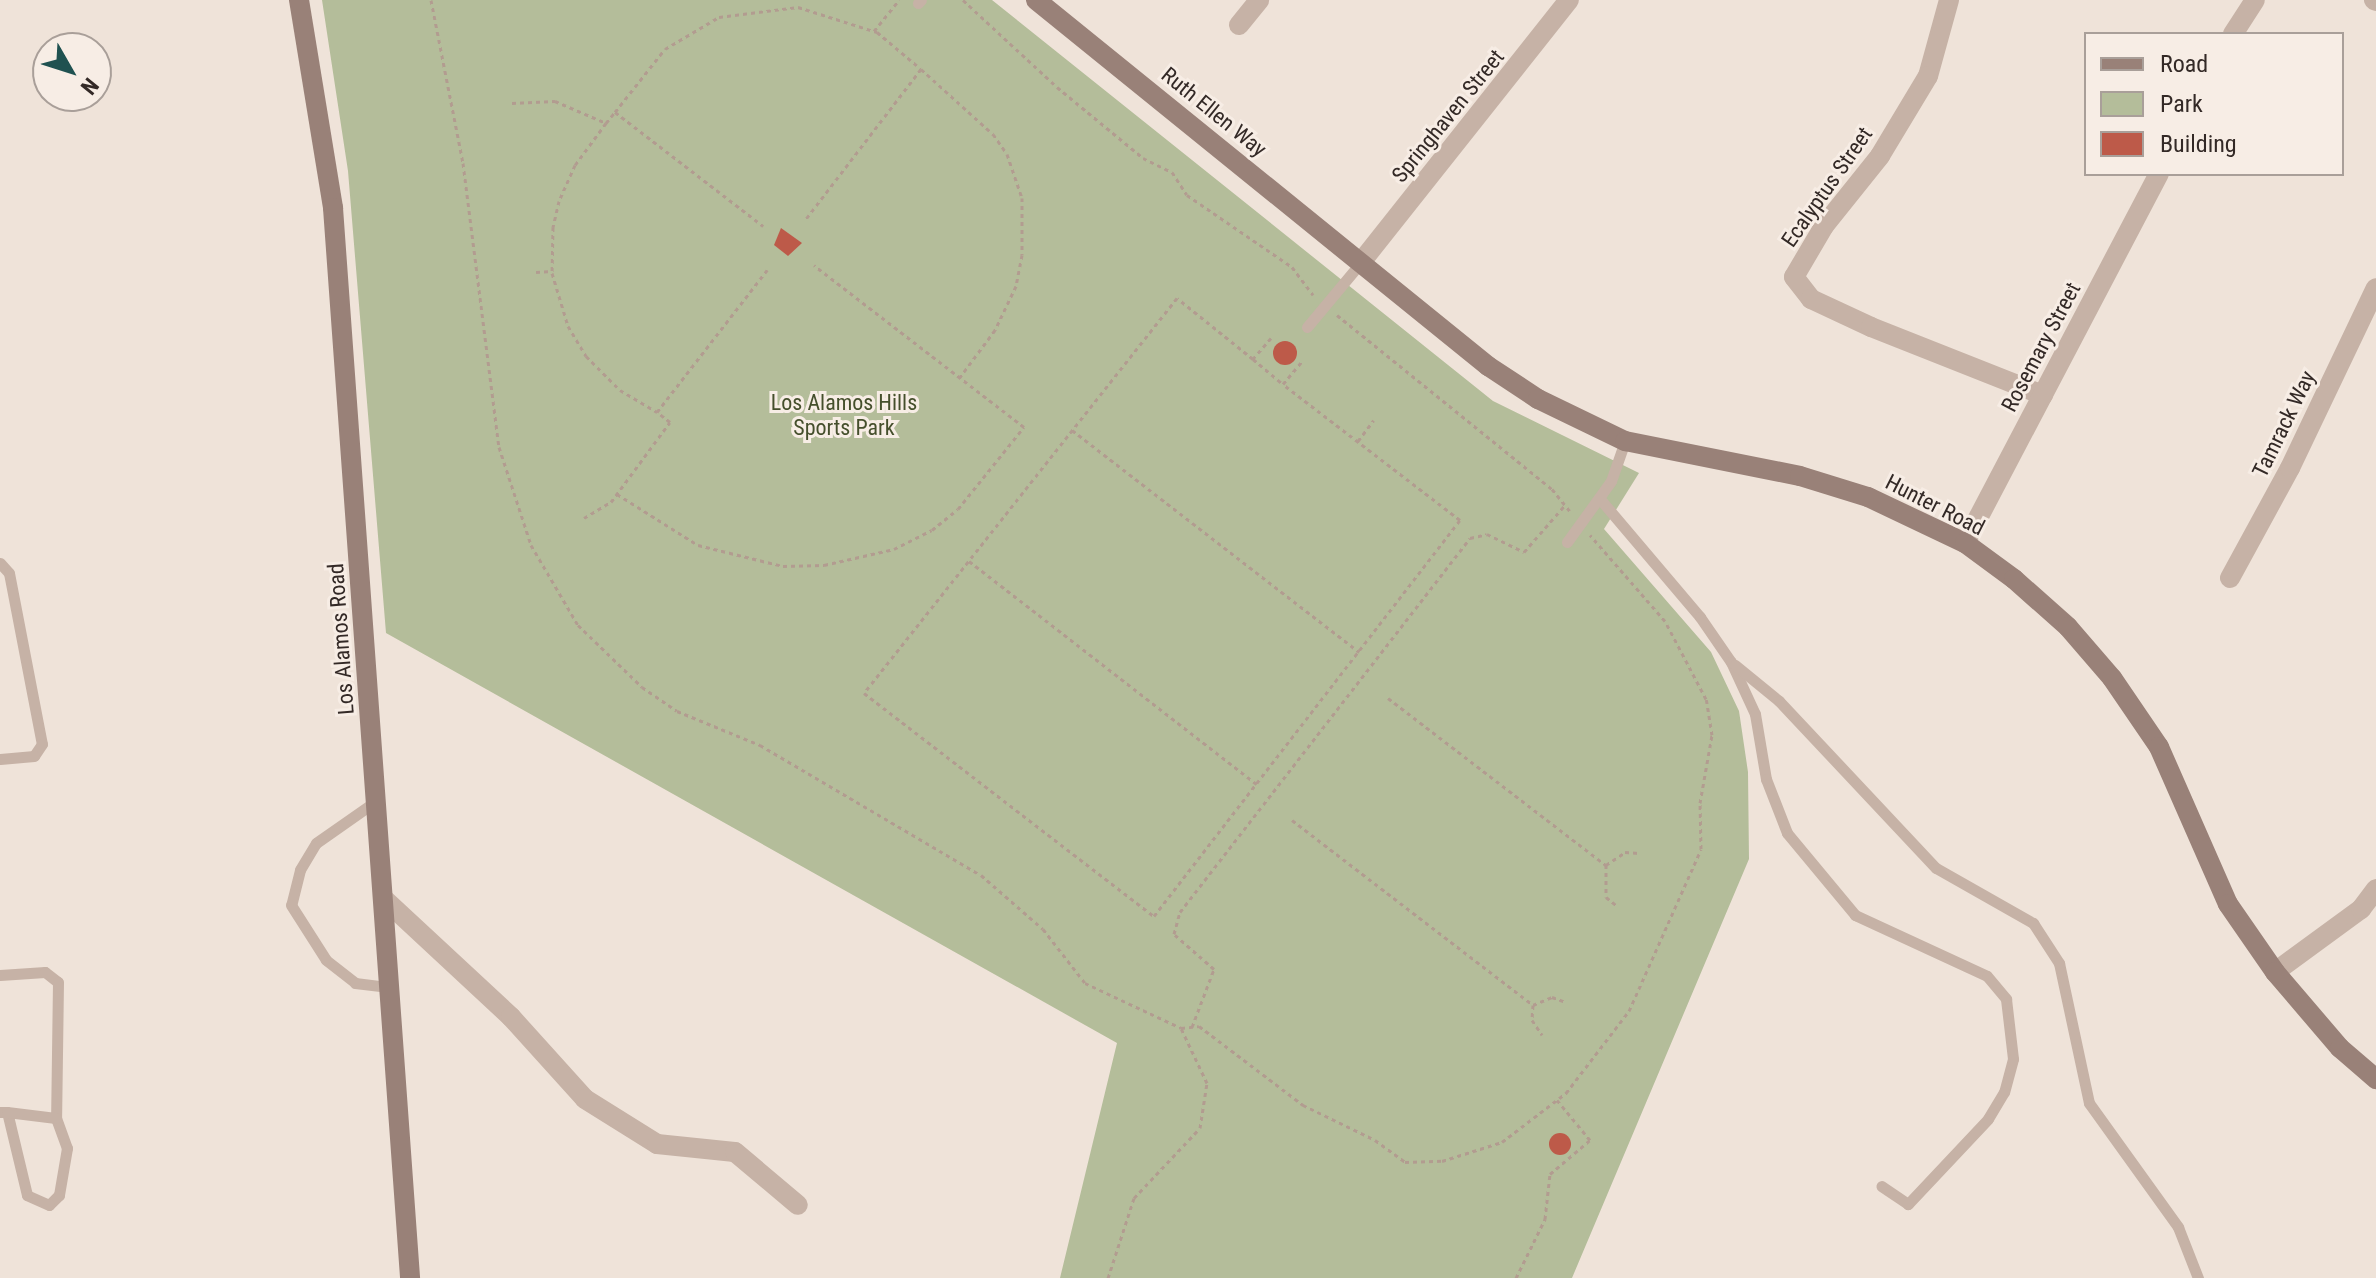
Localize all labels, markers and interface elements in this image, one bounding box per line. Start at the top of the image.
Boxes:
north arrow [32,32,112,112]
legend [2084,32,2344,176]
street label: Springhaven Street [1386,44,1510,188]
text: Road [2160,50,2208,78]
street label: Ruth Ellen Way [1156,62,1272,162]
text: N [76,73,103,99]
text: Park [2160,90,2203,118]
street label: Ecalyptus Street [1776,122,1878,252]
text: Building [2160,130,2237,158]
street label: Rosemary Street [1996,278,2086,416]
street label: Tamrack Way [2247,366,2321,482]
park label: Los Alamos Hills Sports Park [771,389,917,440]
street label: Hunter Road [1881,469,1989,541]
street label: Los Alamos Road [323,562,359,716]

